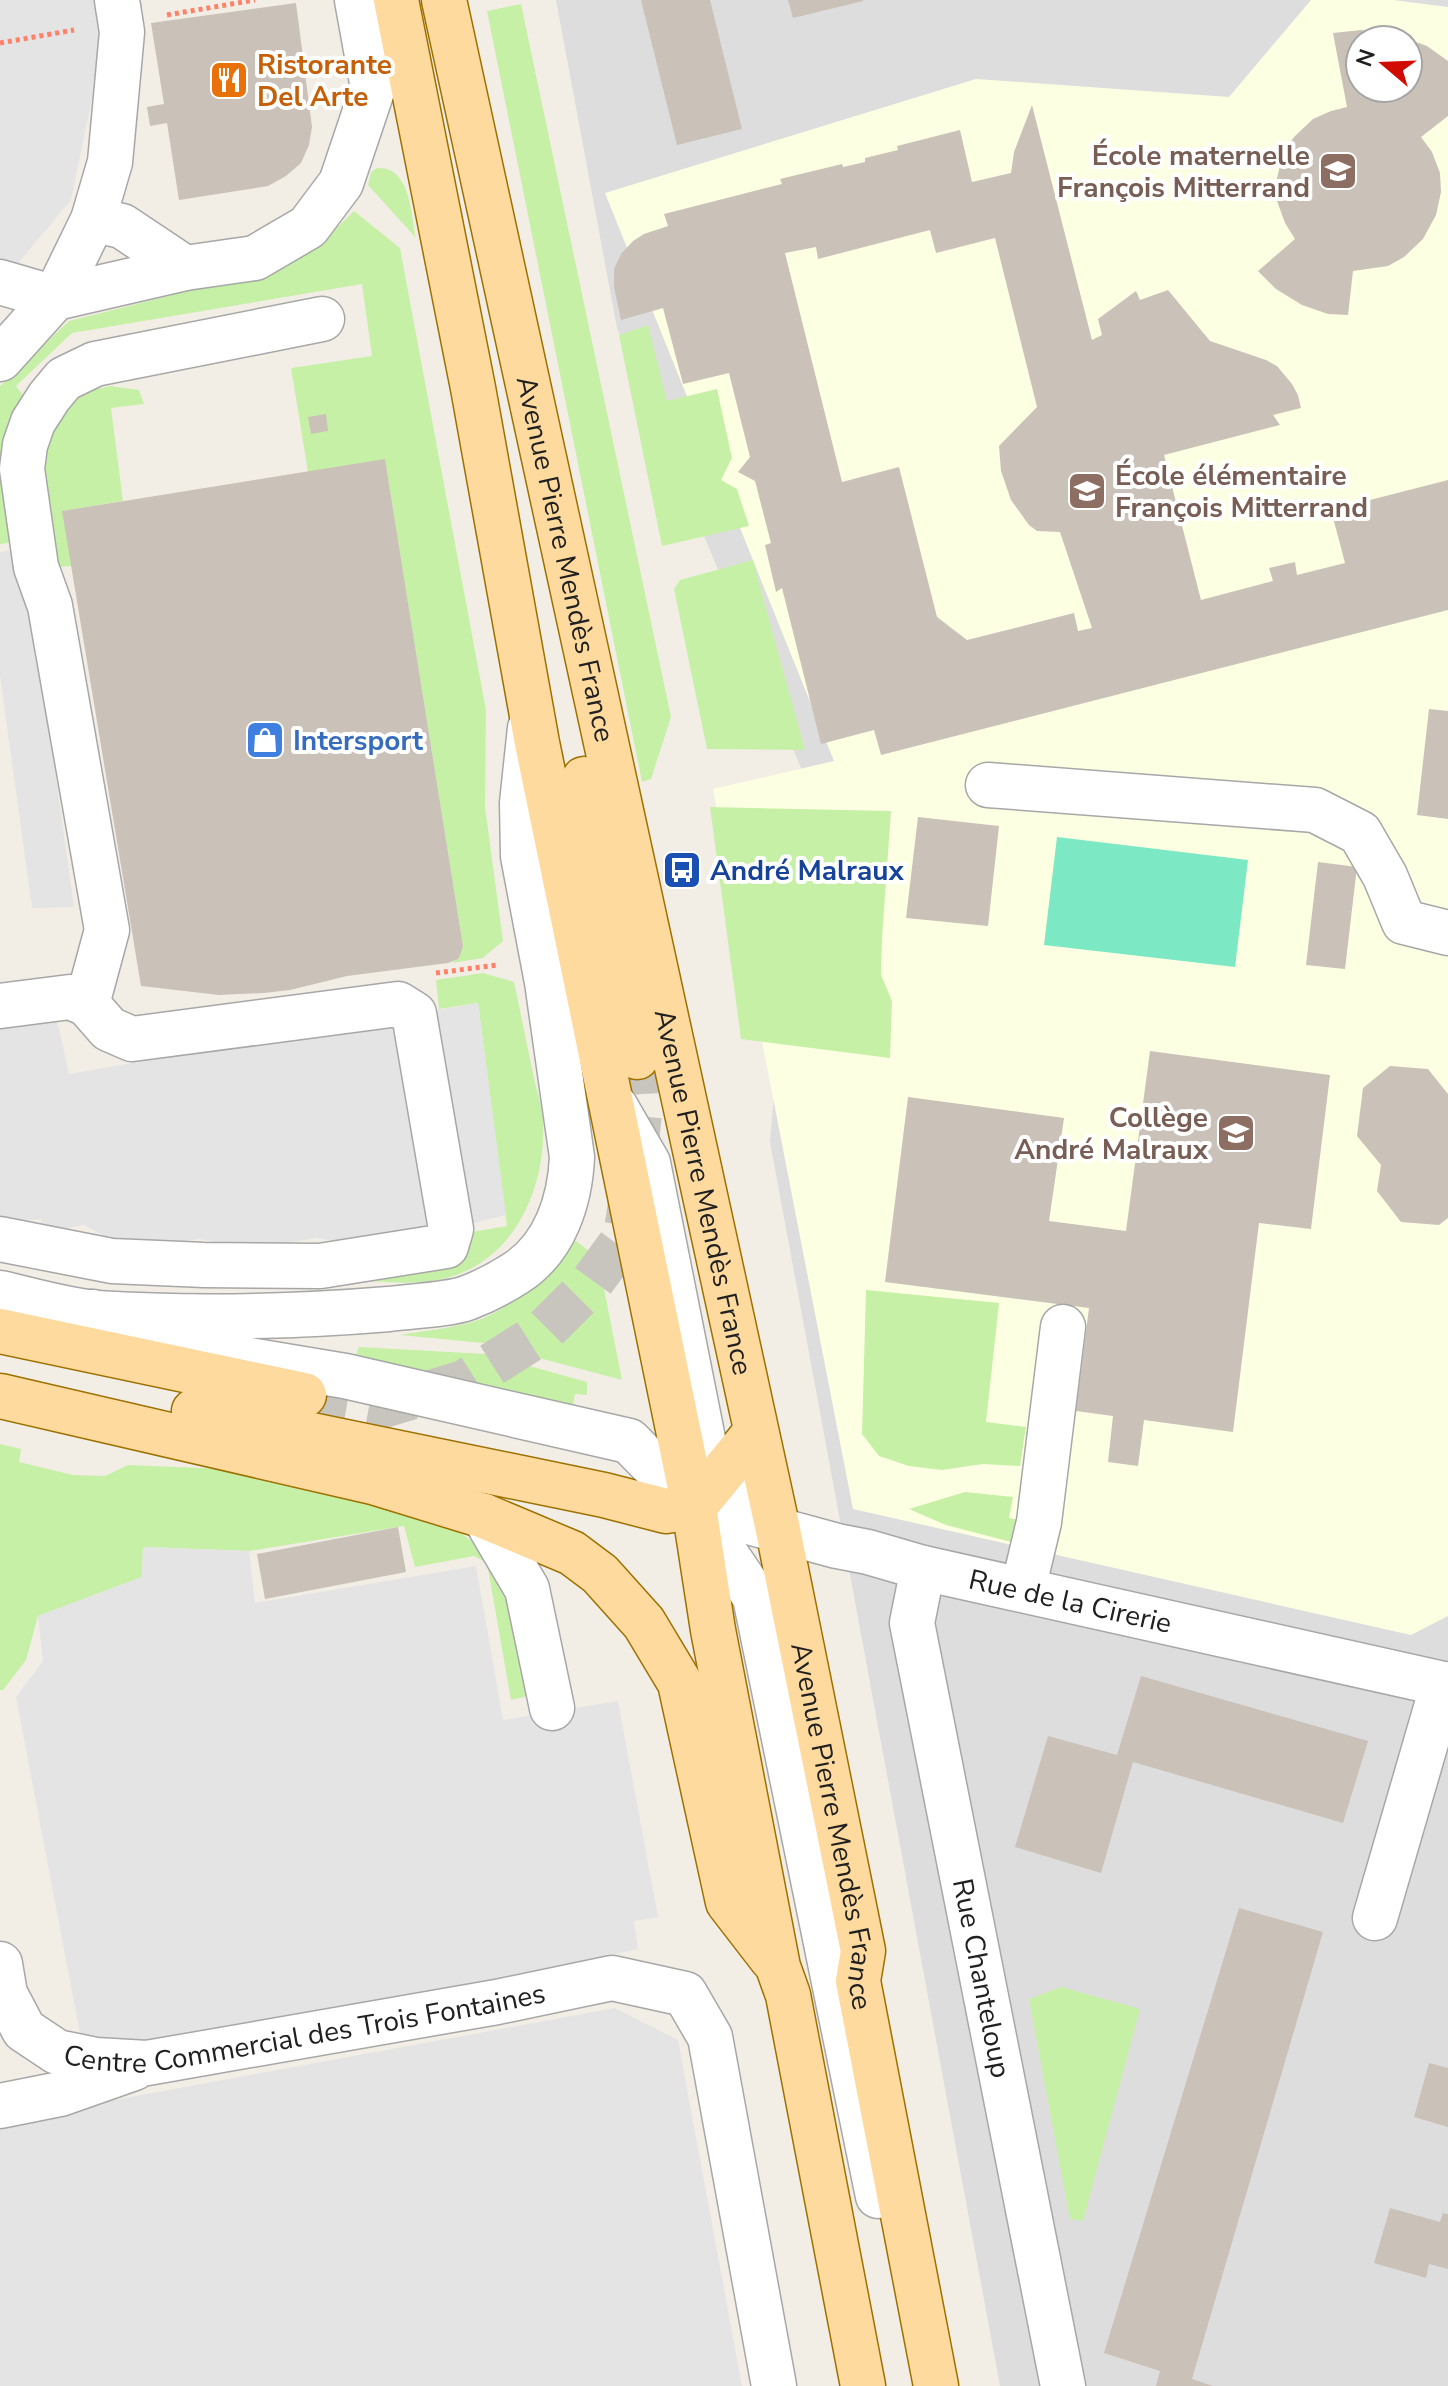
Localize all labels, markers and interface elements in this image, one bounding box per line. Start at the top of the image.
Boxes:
north arrow [1344,24,1424,104]
text: N [1349,45,1383,70]
place label: Ristorante Del Arte [257,46,392,116]
restaurant icon: Ristorante Del Arte [208,59,250,101]
place label: École maternelle François Mitterrand [1057,137,1310,207]
school or university icon: École maternelle François Mitterrand [1317,150,1359,192]
street label: Avenue Pierre Mendès France [507,372,623,746]
place label: École élémentaire François Mitterrand [1115,457,1368,527]
school or university icon: École élémentaire François Mitterrand [1066,470,1108,512]
shop icon: Intersport [244,719,286,761]
place label: Intersport [293,722,423,760]
bus stop icon: André Malraux [661,849,703,891]
place label: André Malraux [710,852,904,890]
street label: Avenue Pierre Mendès France [645,1006,762,1379]
place label: Collège André Malraux [1014,1099,1209,1169]
school or university icon: Collège André Malraux [1215,1112,1257,1154]
street label: Rue de la Cirerie [965,1561,1175,1643]
street label: Avenue Pierre Mendès France [781,1639,881,2013]
street label: Rue Chanteloup [943,1875,1020,2081]
street label: Centre Commercial des Trois Fontaines [60,1974,549,2083]

